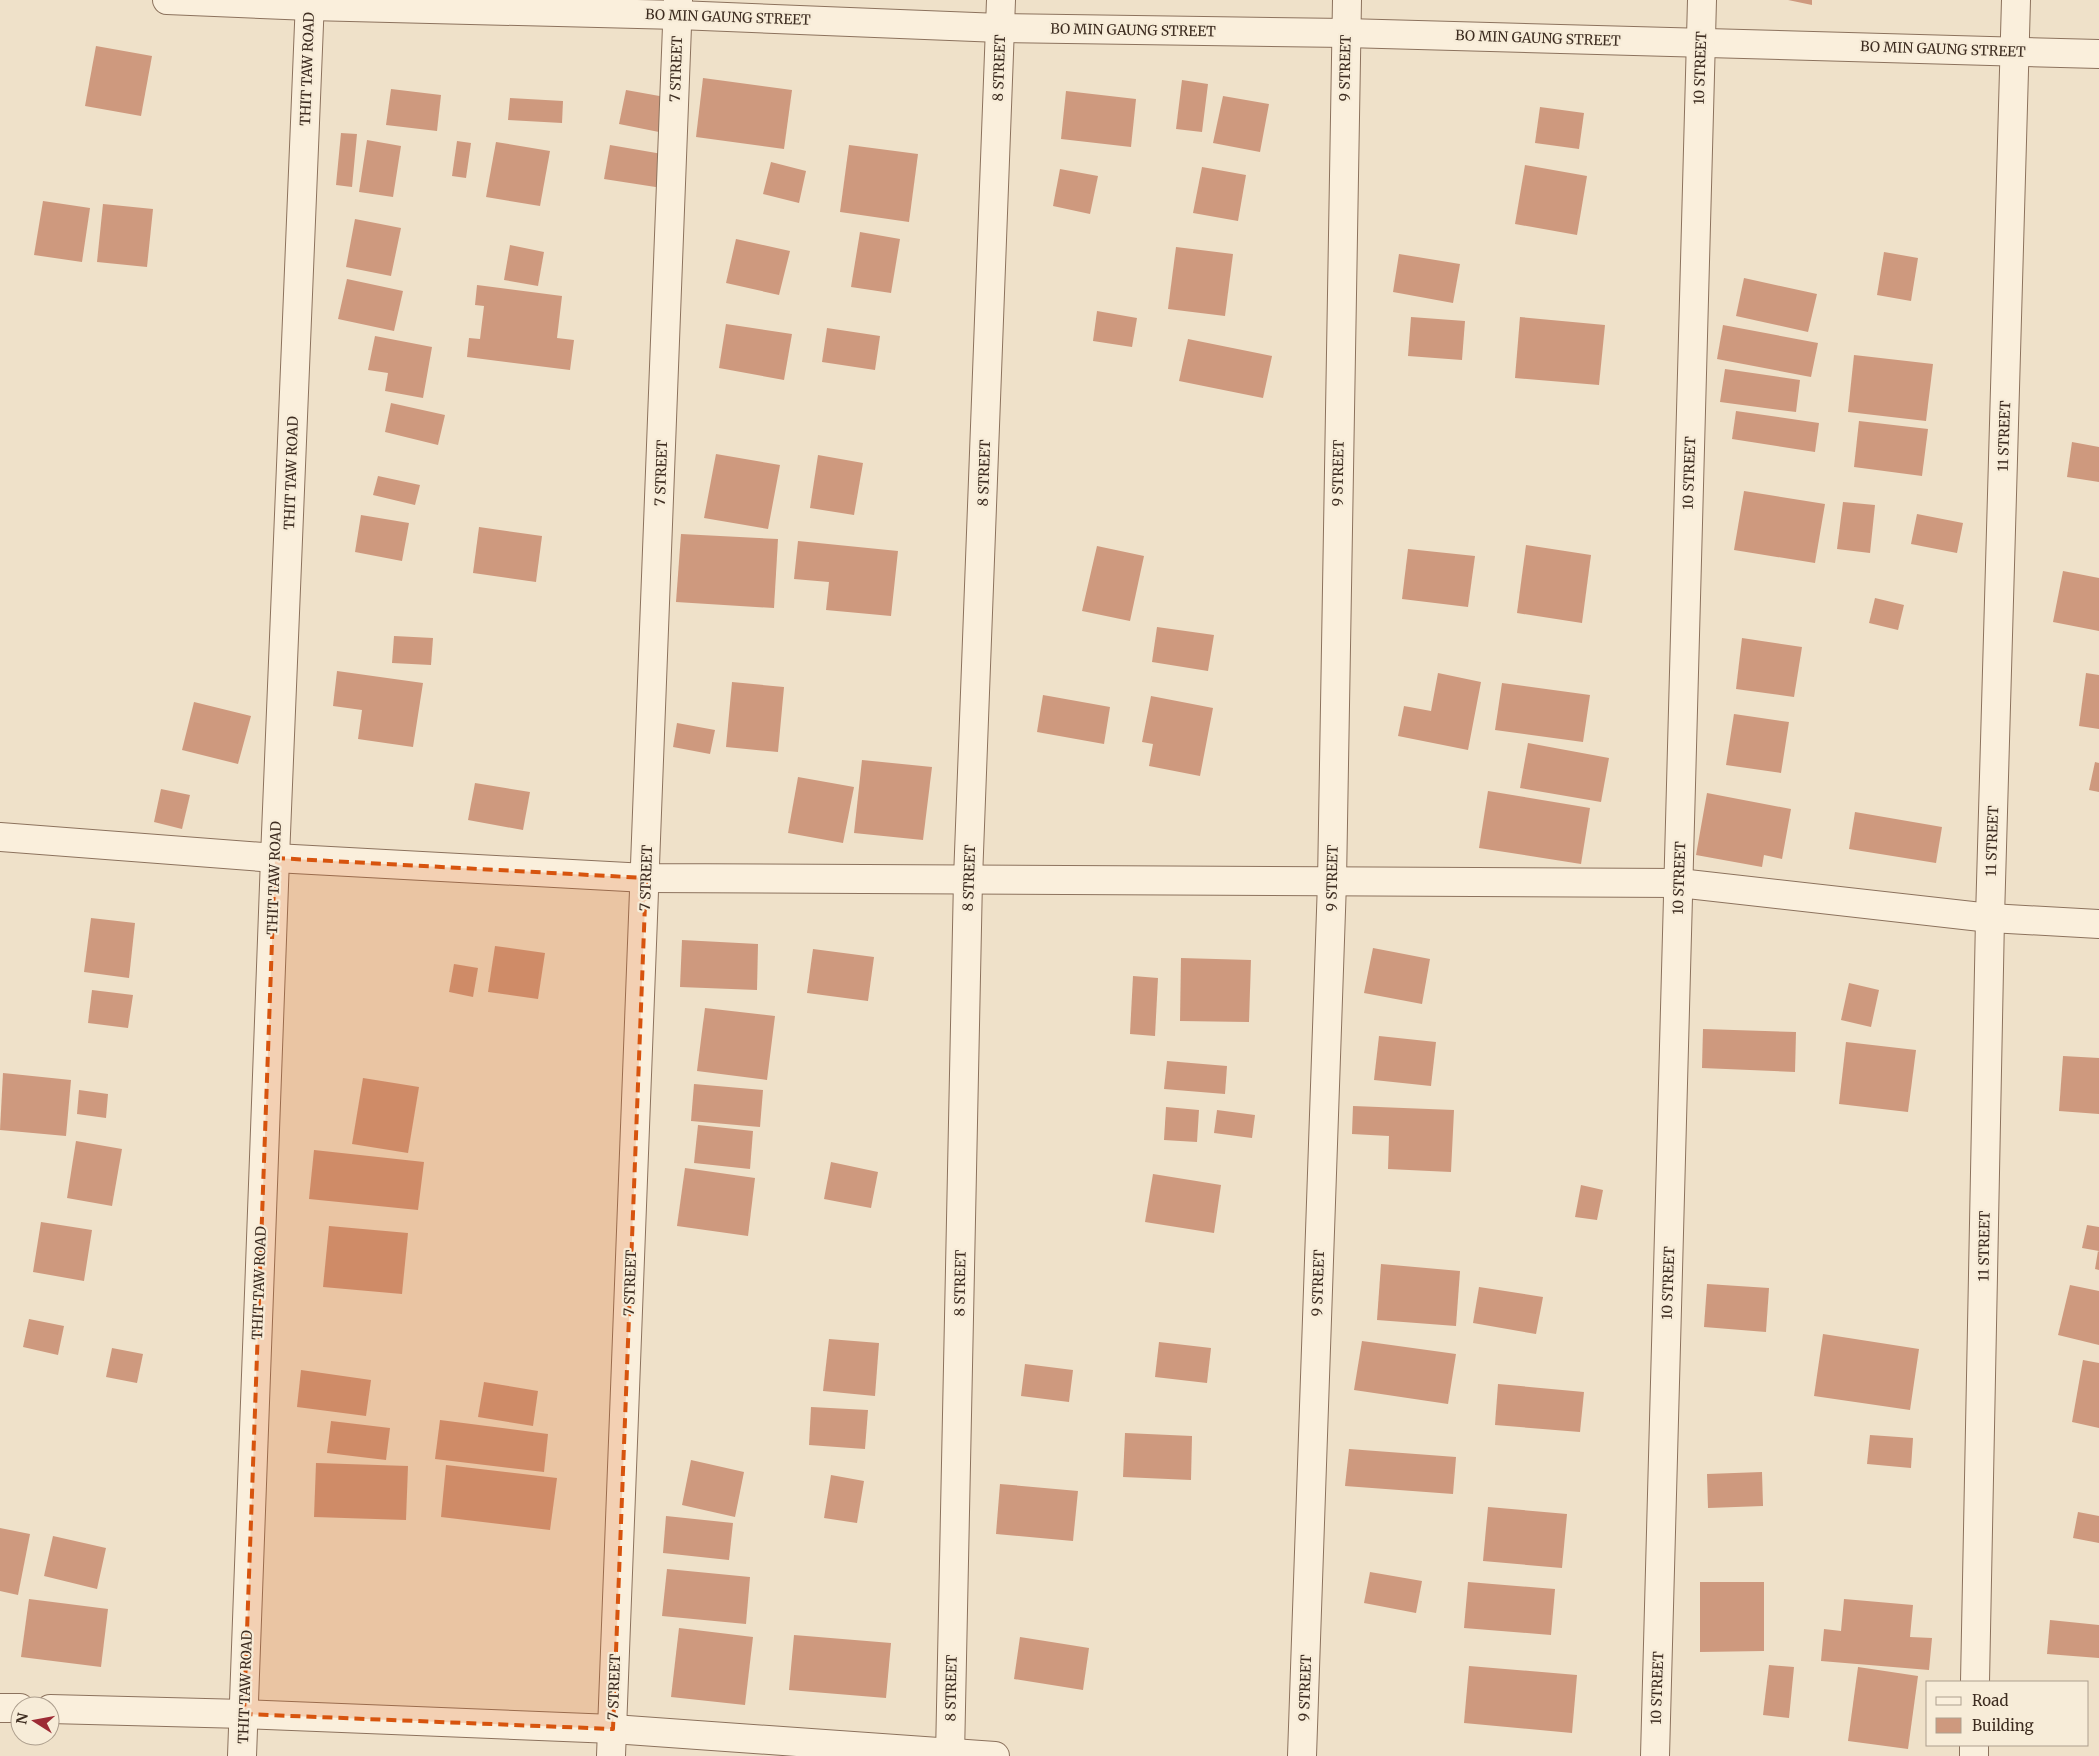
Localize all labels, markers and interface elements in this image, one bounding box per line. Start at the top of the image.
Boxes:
street label: BO MIN GAUNG STREET [645,5,811,29]
street label: THIT TAW ROAD [296,11,318,126]
street label: BO MIN GAUNG STREET [1050,20,1216,40]
street label: BO MIN GAUNG STREET [1455,26,1621,50]
street label: 10 STREET [1690,31,1710,105]
street label: 8 STREET [989,34,1009,102]
street label: 9 STREET [1335,34,1355,102]
street label: 7 STREET [666,35,686,102]
street label: BO MIN GAUNG STREET [1860,37,2026,61]
street label: 11 STREET [1994,400,2014,472]
street label: THIT TAW ROAD [280,415,302,530]
street label: 10 STREET [1679,436,1699,510]
street label: 7 STREET [651,439,671,506]
street label: 8 STREET [974,439,994,507]
street label: 9 STREET [1328,439,1348,507]
street label: 11 STREET [1982,805,2002,877]
street label: THIT TAW ROAD [263,820,285,935]
street label: 10 STREET [1669,841,1689,915]
street label: 7 STREET [636,844,656,911]
street label: 8 STREET [959,844,979,912]
street label: 9 STREET [1322,844,1342,912]
street label: 11 STREET [1974,1210,1994,1281]
street label: THIT TAW ROAD [248,1225,270,1340]
street label: 10 STREET [1658,1246,1678,1320]
street label: 7 STREET [620,1249,640,1316]
street label: 8 STREET [950,1249,970,1317]
street label: 9 STREET [1308,1249,1328,1317]
street label: THIT TAW ROAD [234,1629,256,1744]
street label: 10 STREET [1647,1651,1667,1725]
street label: 7 STREET [604,1653,624,1720]
street label: 8 STREET [941,1654,961,1722]
street label: 9 STREET [1295,1654,1315,1722]
legend [1926,1681,2089,1746]
text: Road [1972,1691,2008,1710]
north arrow [10,1696,60,1746]
text: N [12,1711,32,1726]
text: Building [1972,1716,2034,1735]

